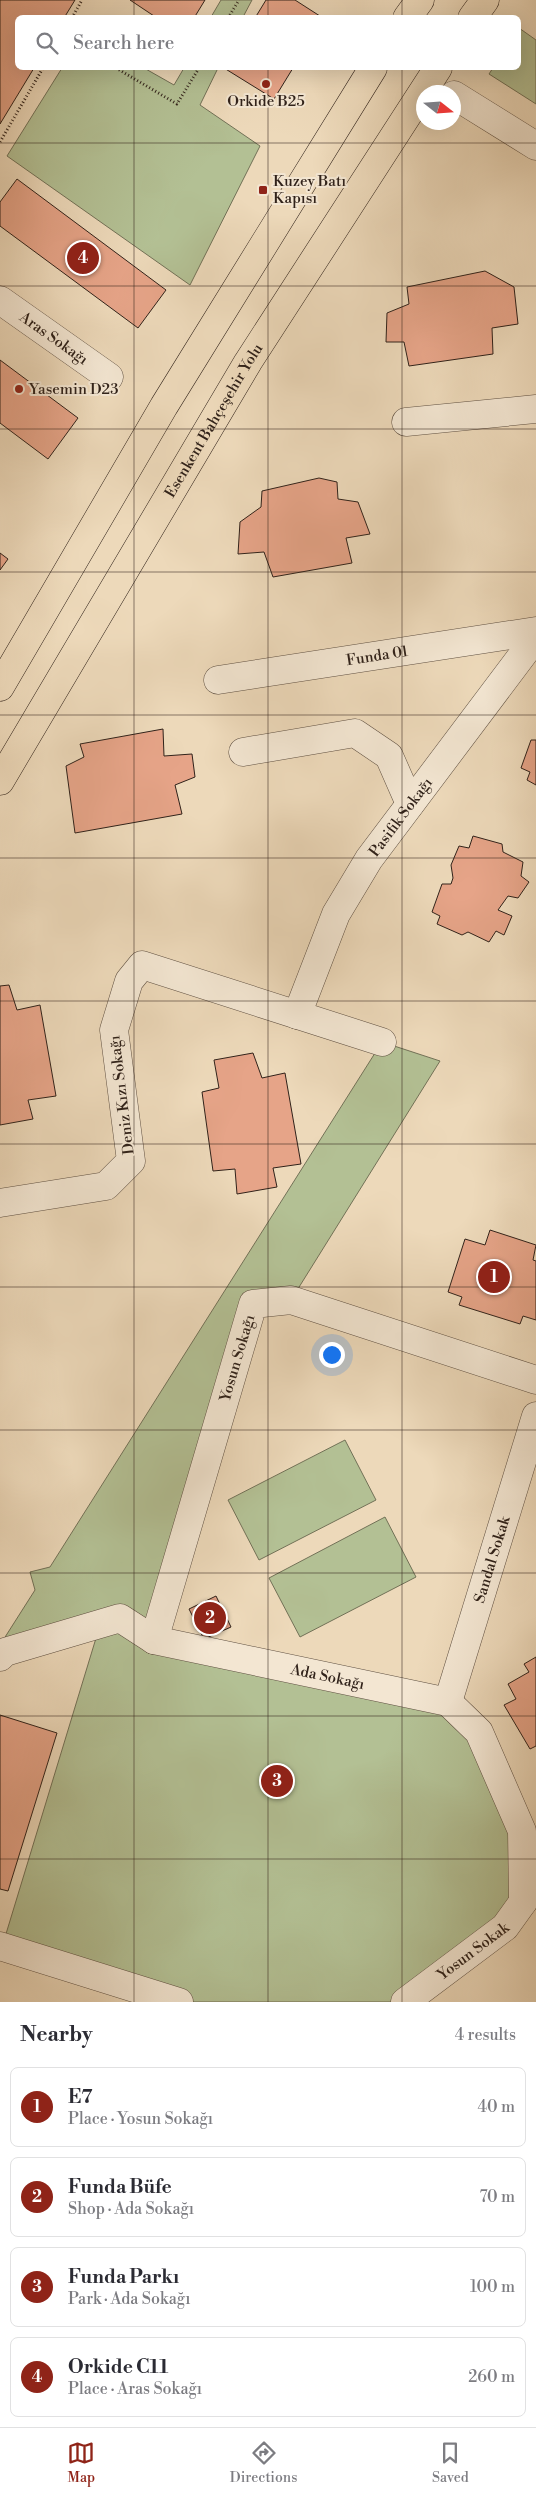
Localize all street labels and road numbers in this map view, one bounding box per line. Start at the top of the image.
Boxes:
street label: Aras Sokağı [15,307,92,369]
street label: Esenkent Bahçeşehir Yolu [160,340,267,501]
street label: Funda 01 [345,641,410,670]
street label: Pasifik Sokağı [365,773,437,860]
street label: Deniz Kızı Sokağı [105,1034,139,1156]
street label: Yosun Sokağı [215,1312,259,1405]
street label: Sandal Sokak [470,1513,514,1605]
street label: Ada Sokağı [288,1659,366,1694]
street label: Yosun Sokak [432,1917,514,1985]

